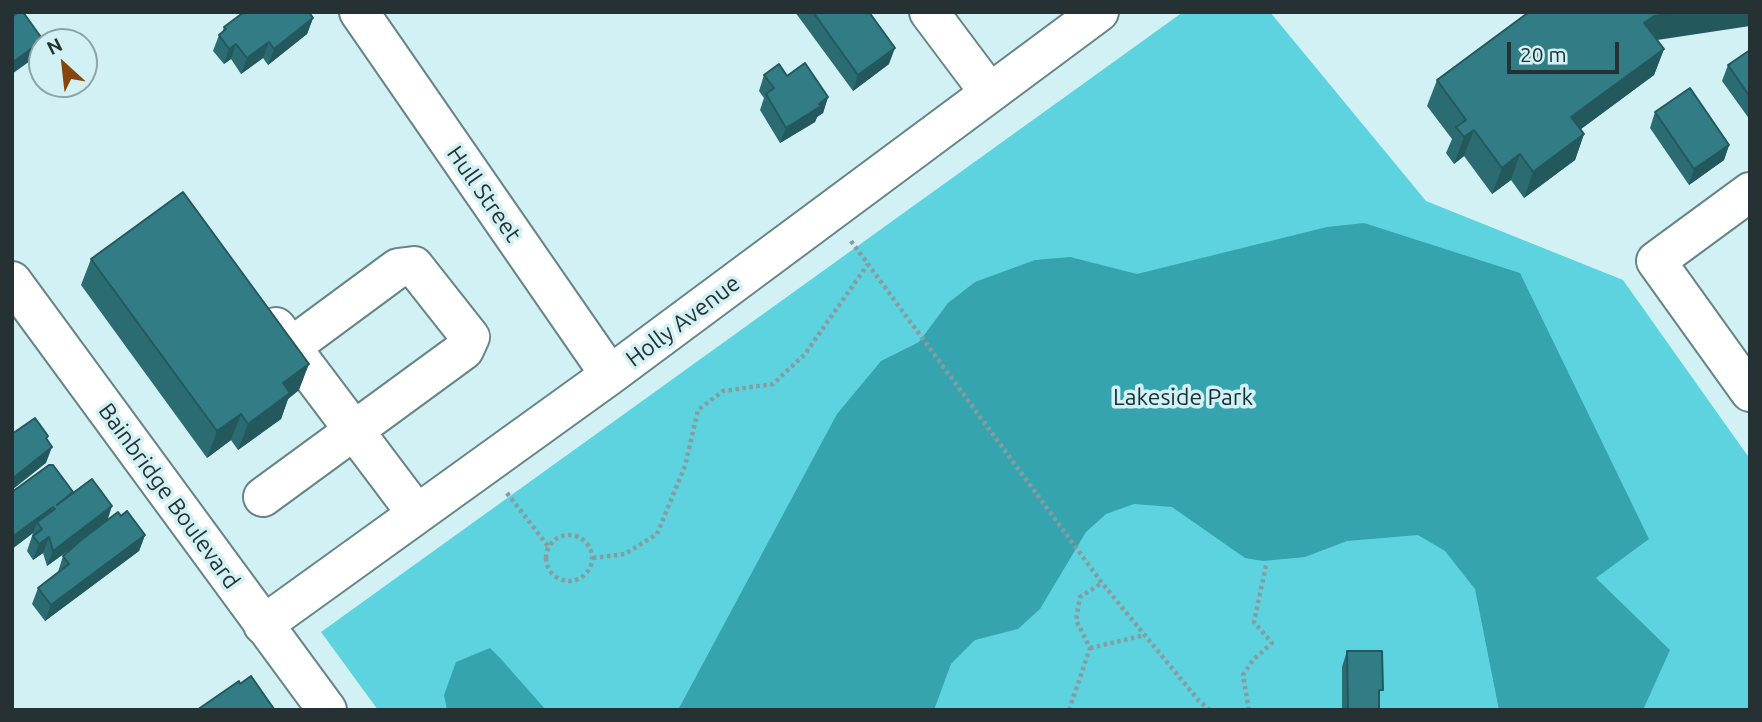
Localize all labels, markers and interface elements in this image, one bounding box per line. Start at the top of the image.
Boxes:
north arrow [28,28,98,98]
scale bar [1510,28,1622,72]
text: N [43,33,66,59]
text: 20 m [1520,42,1567,66]
street label: Hull Street [441,141,527,247]
street label: Holly Avenue [621,269,745,373]
park label: Lakeside Park [1113,383,1253,411]
street label: Bainbridge Boulevard [92,398,246,594]

